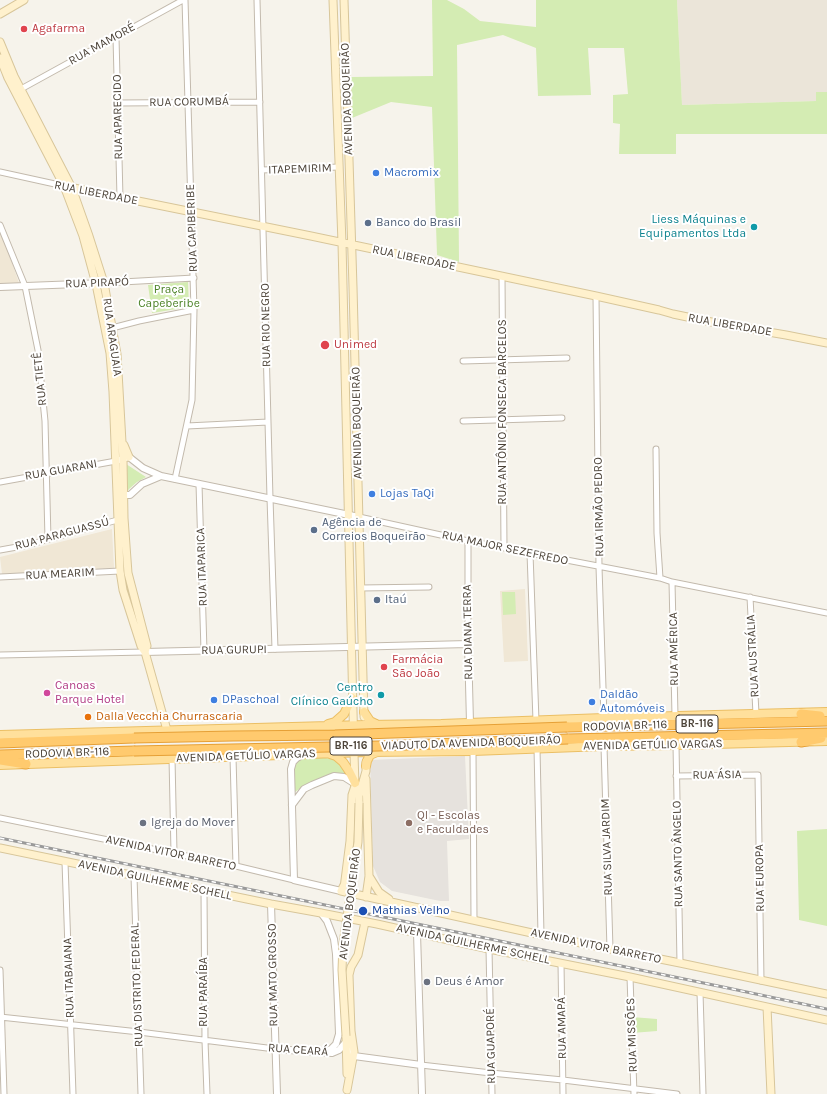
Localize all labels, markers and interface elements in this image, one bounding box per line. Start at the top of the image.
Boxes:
street label: RUA MAMORÉ [66,20,138,68]
place label: Agafarma [32,22,85,36]
marker: Agafarma [19,24,29,34]
street label: AVENIDA BOQUEIRÃO [338,43,356,155]
street label: RUA APARECIDO [110,74,126,160]
street label: RUA CORUMBÁ [149,94,229,110]
street label: ITAPEMIRIM [268,161,332,177]
place label: Macromix [384,166,439,180]
marker: Macromix [371,168,381,178]
street label: RUA LIBERDADE [53,178,139,208]
street label: RUA CAPIBERIBE [183,184,201,272]
place label: Liess Máquinas e Equipamentos Ltda [639,213,746,241]
place label: Banco do Brasil [376,216,461,230]
marker: Banco do Brasil [363,218,373,228]
marker: Liess Máquinas e Equipamentos Ltda [749,222,759,232]
street label: RUA LIBERDADE [371,242,457,274]
street label: RUA PIRAPÓ [65,275,129,291]
park label: Praça Capeberibe [138,283,200,311]
street label: RUA RIO NEGRO [258,283,274,367]
street label: RUA ARAGUAIA [99,297,125,377]
street label: RUA LIBERDADE [687,311,773,339]
street label: RUA ANTÔNIO FONSECA BARCELOS [496,319,510,505]
place label: Unimed [334,338,377,352]
marker: Unimed [319,339,331,351]
street label: RUA TIETÊ [30,351,50,407]
street label: AVENIDA BOQUEIRÃO [349,367,365,479]
street label: RUA GUARANI [24,457,98,483]
street label: RUA IRMÃO PEDRO [591,457,607,557]
place label: Lojas TaQi [380,487,435,501]
marker: Lojas TaQi [367,489,377,499]
street label: RUA PARAGUASSÚ [13,514,111,554]
place label: Agência de Correios Boqueirão [322,516,426,544]
marker: Agência de Correios Boqueirão [309,525,319,535]
street label: RUA ITAPARICA [193,527,211,607]
street label: RUA MAJOR SEZEFREDO [441,528,569,568]
street label: RUA MEARIM [25,565,95,583]
street label: RUA DIANA TERRA [460,584,476,680]
place label: Itaú [385,593,407,607]
marker: Itaú [372,595,382,605]
street label: RUA AMÉRICA [666,612,682,686]
street label: RUA AUSTRÁLIA [744,614,762,698]
street label: RUA GURUPI [201,642,267,658]
place label: Farmácia São João [392,653,443,681]
marker: Farmácia São João [379,662,389,672]
place label: Canoas Parque Hotel [55,679,124,707]
place label: Centro Clínico Gaúcho [291,681,373,709]
marker: Canoas Parque Hotel [42,688,52,698]
place label: Daldão Automóveis [600,688,665,716]
marker: Centro Clínico Gaúcho [376,690,386,700]
place label: DPaschoal [222,693,279,707]
marker: DPaschoal [209,695,219,705]
marker: Daldão Automóveis [587,697,597,707]
place label: Dalla Vecchia Churrascaria [96,710,243,724]
marker: Dalla Vecchia Churrascaria [83,712,93,722]
road number: BR-116 [676,715,718,733]
street label: RODOVIA BR-116 [583,717,667,735]
street label: VIADUTO DA AVENIDA BOQUEIRÃO [381,733,561,753]
road number: BR-116 [330,737,372,755]
street label: AVENIDA GETÚLIO VARGAS [583,737,723,753]
street label: RODOVIA BR-116 [25,744,109,762]
street label: AVENIDA GETÚLIO VARGAS [176,746,316,766]
street label: RUA ÁSIA [692,767,742,783]
street label: RUA SILVA JARDIM [598,798,616,896]
street label: RUA SANTO ÂNGELO [670,800,686,908]
place label: QI - Escolas e Faculdades [417,809,489,837]
place label: Igreja do Mover [151,816,235,830]
marker: Igreja do Mover [138,818,148,828]
marker: QI - Escolas e Faculdades [404,818,414,828]
street label: AVENIDA VITOR BARRETO [105,832,237,874]
street label: RUA EUROPA [752,844,768,912]
street label: AVENIDA BOQUEIRÃO [336,847,364,961]
street label: AVENIDA GUILHERME SCHELL [77,857,233,903]
place label: Mathias Velho [372,904,450,918]
marker: Mathias Velho [357,905,369,917]
street label: AVENIDA GUILHERME SCHELL [395,921,551,967]
street label: RUA DISTRITO FEDERAL [128,923,146,1047]
street label: RUA MATO GROSSO [265,923,281,1027]
street label: AVENIDA VITOR BARRETO [530,925,662,967]
street label: RUA ITABAIANA [60,938,78,1018]
street label: RUA PARAÍBA [197,957,211,1027]
place label: Deus é Amor [435,975,504,989]
marker: Deus é Amor [422,977,432,987]
street label: RUA AMAPÁ [554,997,570,1059]
street label: RUA MISSÕES [624,997,640,1073]
street label: RUA GUAPORÉ [483,1008,499,1084]
street label: RUA CEARÁ [267,1041,329,1059]

